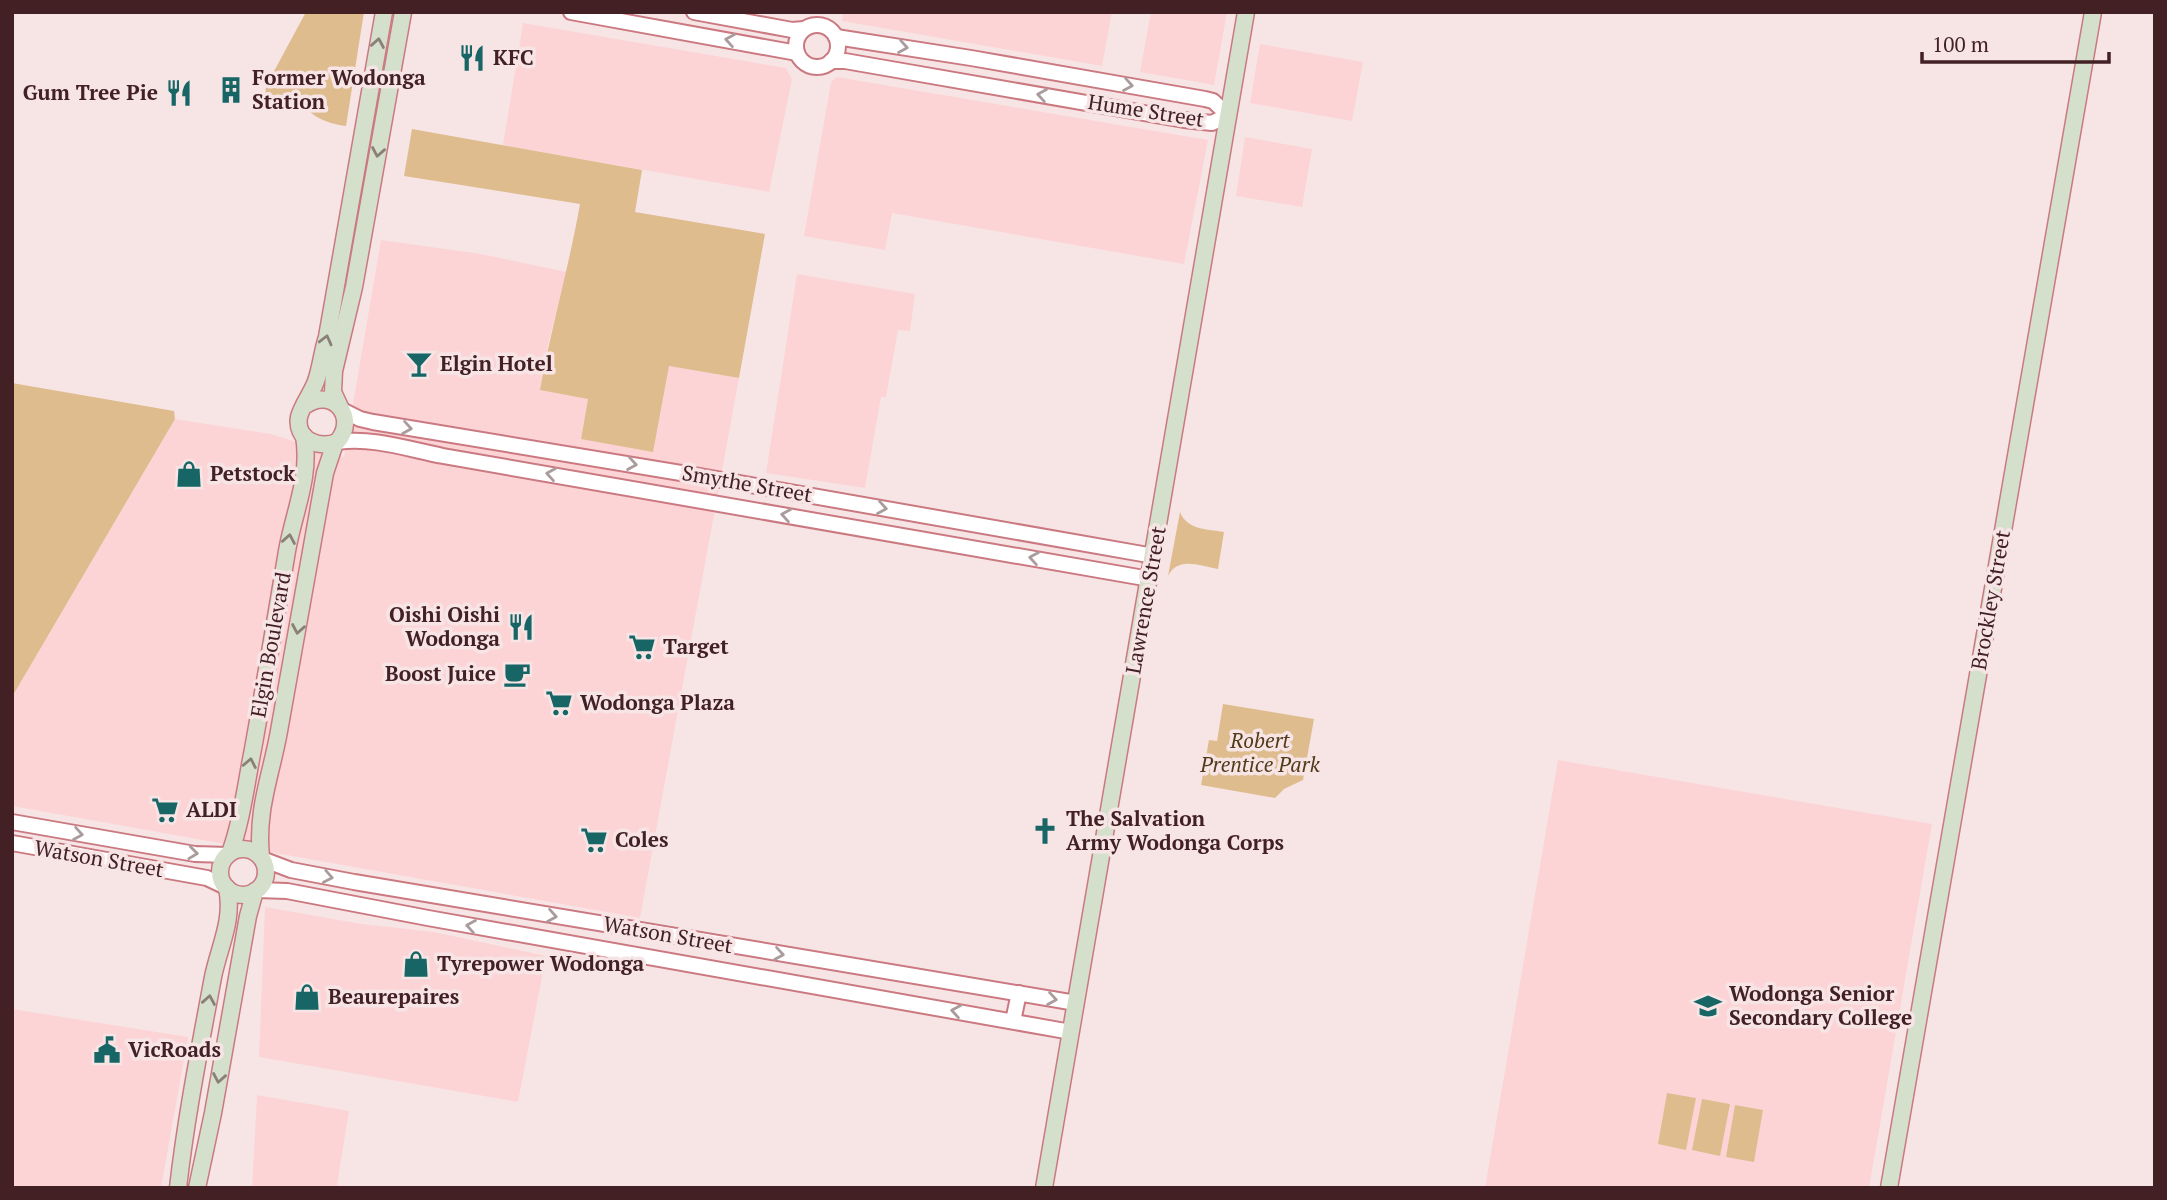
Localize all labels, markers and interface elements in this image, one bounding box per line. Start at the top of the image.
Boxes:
scale bar [1922,21,2109,65]
text: 100 m [1932,30,1989,58]
one-way arrow [724,33,736,48]
one-way arrow [370,37,385,49]
one-way arrow [897,39,909,54]
restaurant icon: KFC [457,43,487,73]
place label: KFC [493,43,534,71]
place label: Former Wodonga Station [252,63,426,115]
building icon: Former Wodonga Station [216,75,246,105]
one-way arrow [1122,77,1134,92]
place label: Gum Tree Pie [23,78,158,106]
restaurant icon: Gum Tree Pie [164,78,194,108]
street label: Hume Street [1086,87,1206,133]
one-way arrow [1036,88,1048,103]
one-way arrow [371,146,386,158]
one-way arrow [318,334,332,346]
bar icon: Elgin Hotel [404,349,434,379]
place label: Elgin Hotel [440,349,553,377]
one-way arrow [401,420,413,435]
one-way arrow [626,456,638,471]
street label: Smythe Street [680,458,815,508]
shop icon: Petstock [174,459,204,489]
place label: Petstock [210,459,296,487]
one-way arrow [545,467,557,482]
one-way arrow [876,500,888,515]
one-way arrow [780,508,792,523]
street label: Lawrence Street [1118,524,1172,676]
street label: Brockley Street [1964,528,2016,672]
one-way arrow [281,533,296,545]
one-way arrow [1028,551,1040,566]
street label: Elgin Boulevard [243,569,297,720]
place label: Oishi Oishi Wodonga [389,600,500,652]
restaurant icon: Oishi Oishi Wodonga [506,612,536,642]
one-way arrow [291,623,306,635]
supermarket icon: Target [627,632,657,662]
place label: Target [663,632,729,660]
place label: Boost Juice [385,659,496,687]
cafe icon: Boost Juice [502,659,532,689]
supermarket icon: Wodonga Plaza [544,688,574,718]
place label: Wodonga Plaza [580,688,735,716]
park label: Robert Prentice Park [1199,726,1321,778]
one-way arrow [242,757,257,769]
supermarket icon: ALDI [150,795,180,825]
place label: ALDI [186,795,237,823]
place label: The Salvation Army Wodonga Corps [1066,804,1284,856]
church icon: The Salvation Army Wodonga Corps [1030,816,1060,846]
supermarket icon: Coles [579,825,609,855]
place label: Coles [615,825,668,853]
one-way arrow [72,826,84,841]
street label: Watson Street [32,833,166,883]
one-way arrow [187,846,199,861]
one-way arrow [322,869,334,884]
one-way arrow [546,908,558,923]
street label: Watson Street [601,909,735,959]
one-way arrow [465,919,477,934]
one-way arrow [773,946,785,961]
shop icon: Tyrepower Wodonga [401,949,431,979]
place label: Tyrepower Wodonga [437,949,645,977]
place label: Wodonga Senior Secondary College [1729,979,1912,1031]
shop icon: Beaurepaires [292,982,322,1012]
place label: Beaurepaires [328,982,459,1010]
one-way arrow [1046,991,1058,1006]
school or university icon: Wodonga Senior Secondary College [1693,991,1723,1021]
one-way arrow [201,994,216,1006]
one-way arrow [950,1004,961,1019]
public building icon: VicRoads [92,1035,122,1065]
place label: VicRoads [128,1035,221,1063]
one-way arrow [212,1072,227,1084]

